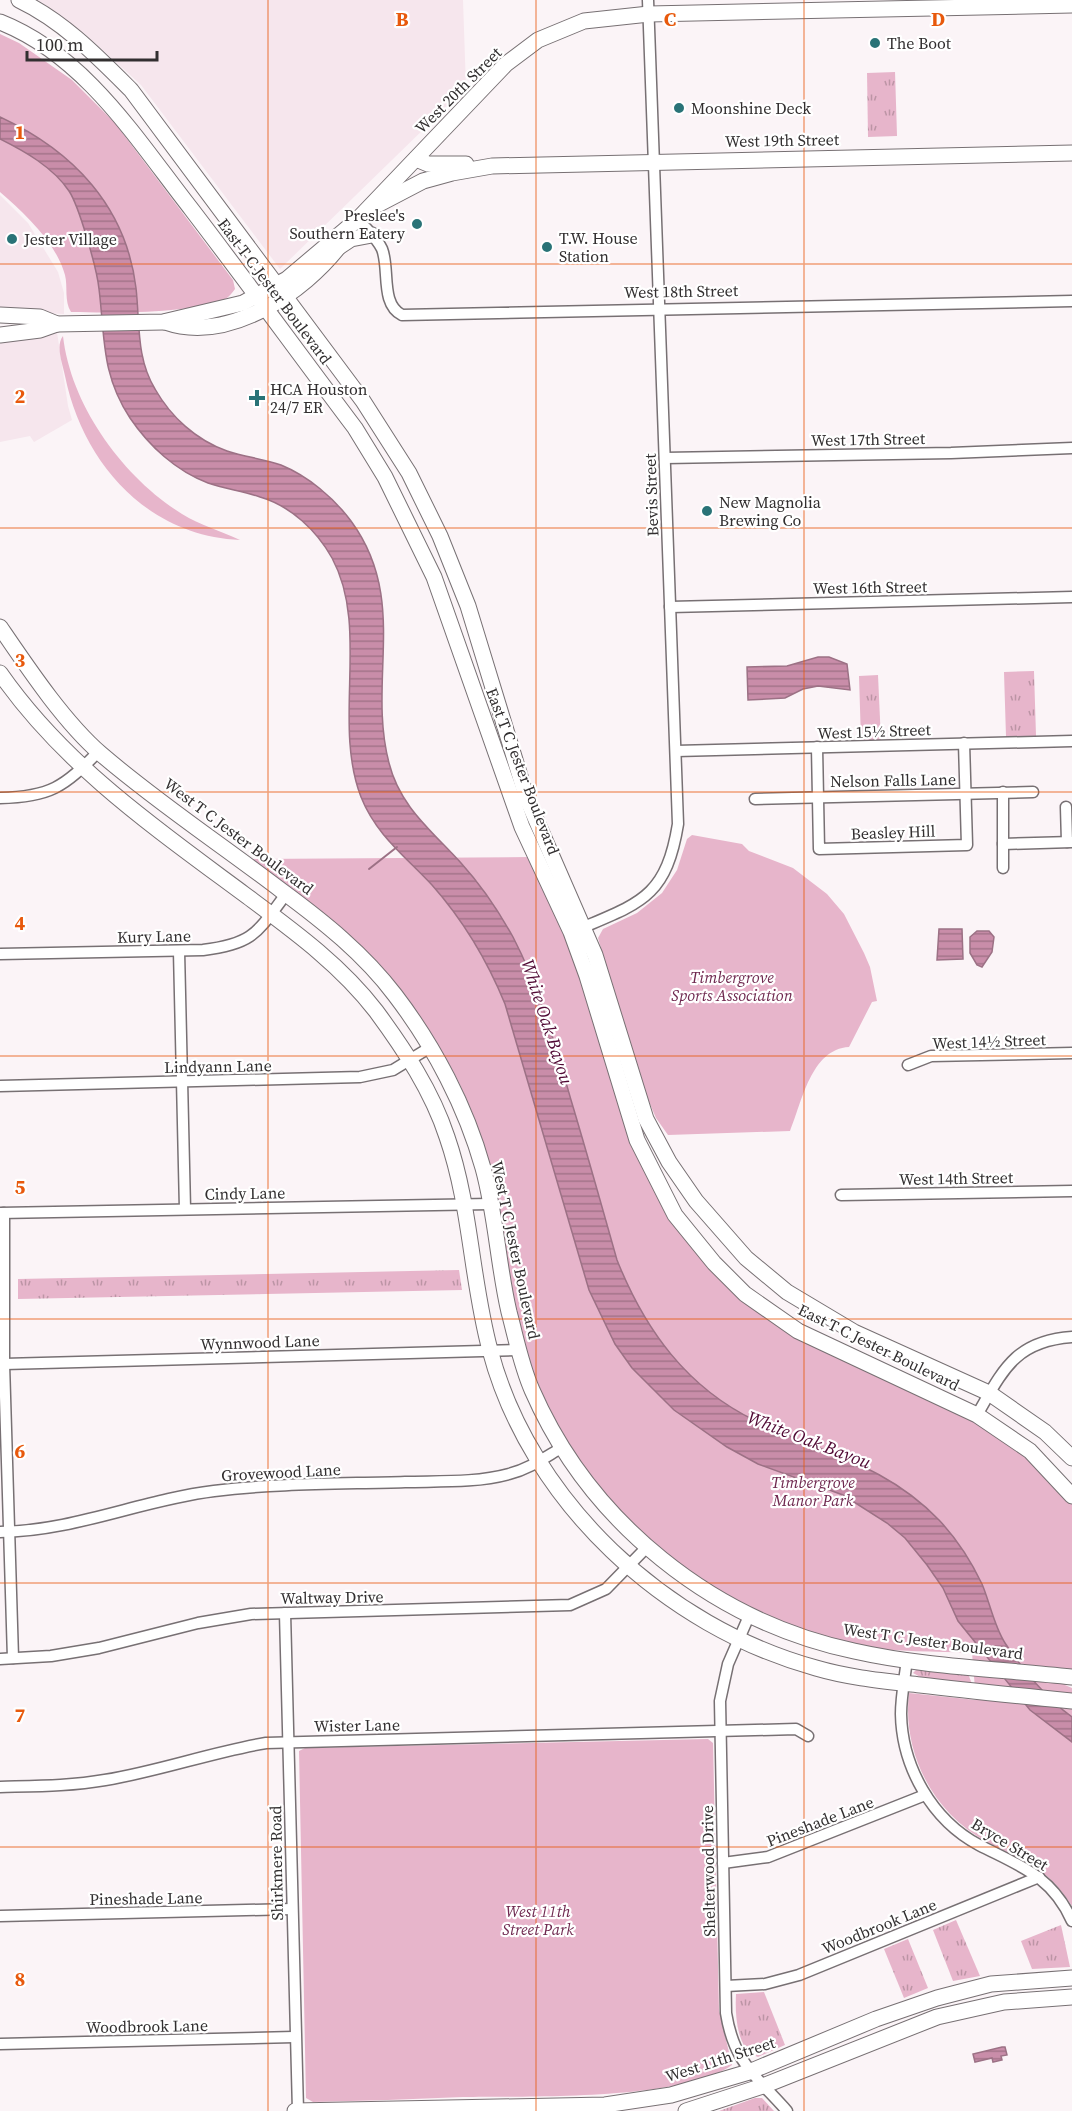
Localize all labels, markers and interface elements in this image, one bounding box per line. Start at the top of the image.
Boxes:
text: B [395,5,409,33]
text: C [664,5,676,33]
text: D [931,5,945,33]
scale bar [27,24,158,62]
text: 100 m [36,32,83,57]
place label: The Boot [887,32,952,54]
marker: The Boot [868,36,882,50]
street label: West 20th Street [410,41,507,138]
place label: Moonshine Deck [691,97,811,119]
marker: Moonshine Deck [672,101,686,115]
text: 1 [15,118,25,146]
street label: West 19th Street [725,128,840,152]
place label: Preslee's Southern Eatery [289,204,406,244]
street label: East T C Jester Boulevard [213,214,337,368]
marker: Preslee's Southern Eatery [410,217,424,231]
place label: T.W. House Station [559,227,638,267]
place label: Jester Village [23,228,117,250]
marker: Jester Village [5,232,19,246]
marker: T.W. House Station [540,240,554,254]
street label: West 18th Street [624,279,739,303]
place label: HCA Houston 24/7 ER [270,378,368,418]
text: 2 [15,382,26,410]
marker: HCA Houston 24/7 ER [248,389,266,407]
street label: West 17th Street [811,427,926,451]
street label: Bevis Street [639,452,663,537]
place label: New Magnolia Brewing Co [719,491,822,531]
marker: New Magnolia Brewing Co [700,504,714,518]
street label: West 16th Street [813,575,928,599]
text: 3 [15,646,26,674]
street label: East T C Jester Boulevard [481,684,565,858]
street label: West 15½ Street [817,718,932,744]
street label: Nelson Falls Lane [830,768,956,792]
street label: West T C Jester Boulevard [160,772,318,900]
street label: Beasley Hill [850,820,936,844]
text: 4 [15,909,26,937]
street label: Kury Lane [117,924,191,948]
water label: White Oak Bayou [515,956,580,1088]
park label: Timbergrove Sports Association [671,966,793,1006]
street label: West 14½ Street [932,1028,1047,1054]
street label: Lindyann Lane [164,1054,272,1078]
street label: West T C Jester Boulevard [486,1159,546,1341]
street label: West 14th Street [899,1166,1014,1190]
text: 5 [15,1173,26,1201]
street label: Cindy Lane [204,1181,286,1205]
street label: East T C Jester Boulevard [795,1298,963,1396]
street label: Wynnwood Lane [200,1329,320,1355]
water label: White Oak Bayou [744,1404,875,1475]
text: 6 [15,1437,26,1465]
street label: Grovewood Lane [221,1458,341,1486]
park label: Timbergrove Manor Park [771,1471,855,1511]
street label: Waltway Drive [280,1585,384,1609]
street label: West T C Jester Boulevard [841,1617,1025,1665]
text: 7 [15,1701,26,1729]
street label: Wister Lane [314,1713,400,1737]
street label: Pineshade Lane [763,1790,877,1852]
street label: Shirkmere Road [264,1805,288,1921]
street label: Shelterwood Drive [696,1805,720,1937]
street label: Bryce Street [968,1812,1053,1876]
street label: Pineshade Lane [89,1886,203,1910]
street label: Woodbrook Lane [818,1893,940,1959]
park label: West 11th Street Park [502,1900,574,1940]
text: 8 [15,1965,25,1993]
street label: Woodbrook Lane [86,2014,208,2038]
street label: West 11th Street [662,2031,778,2087]

